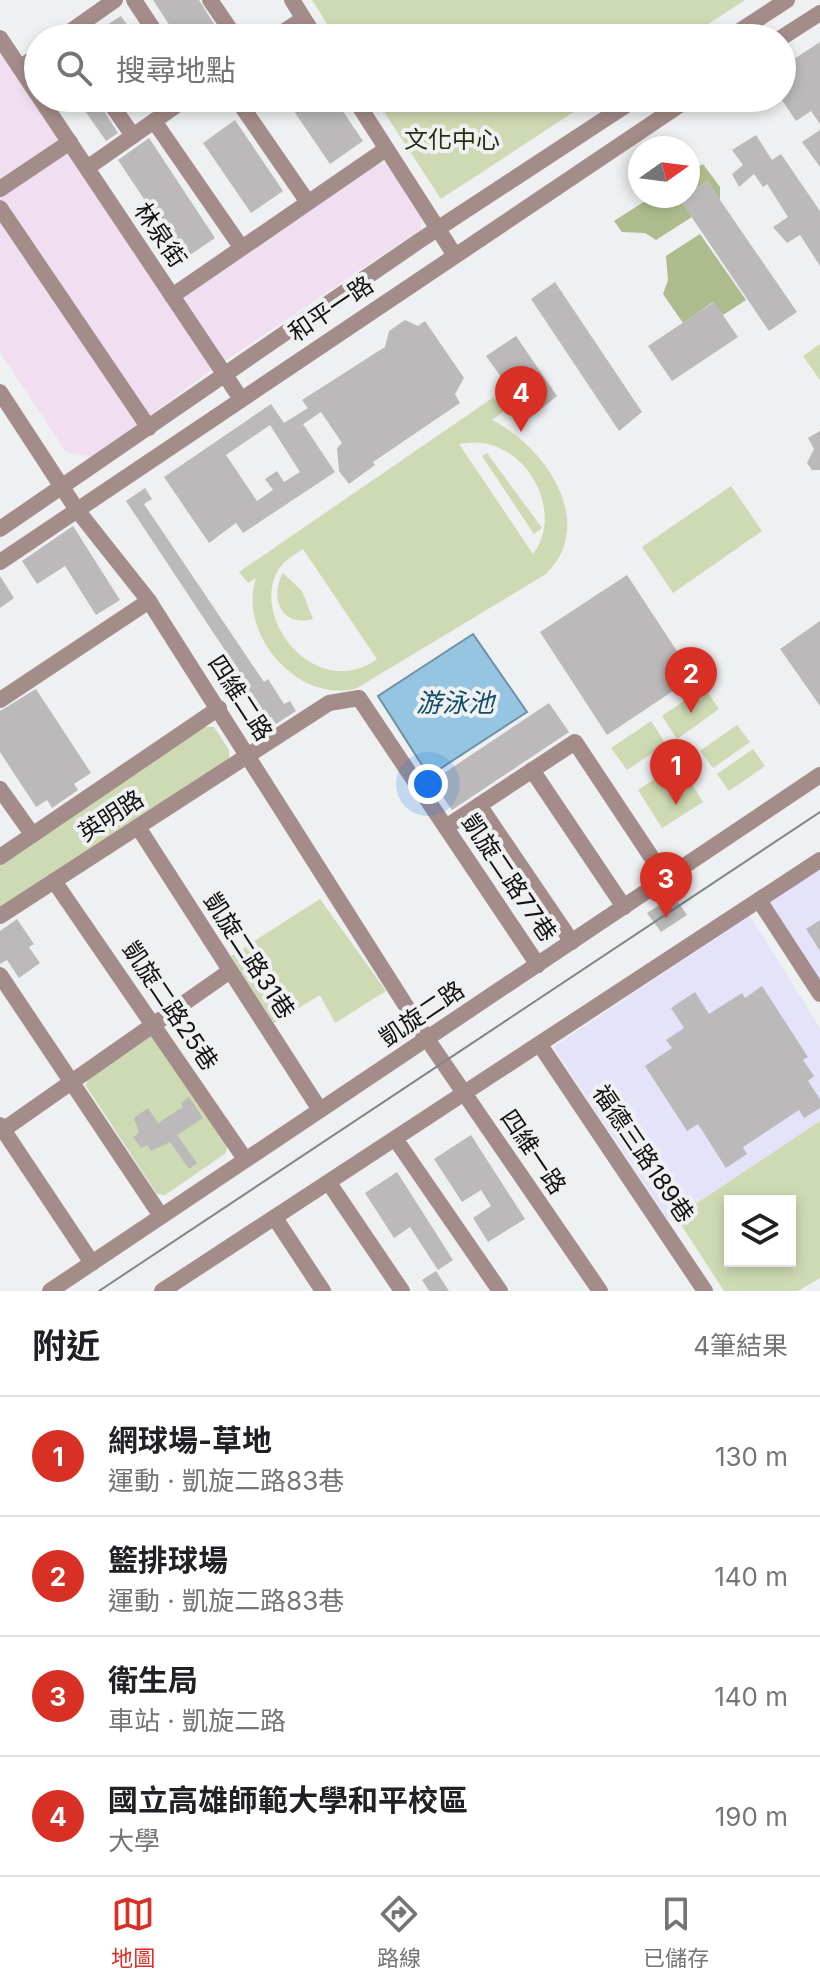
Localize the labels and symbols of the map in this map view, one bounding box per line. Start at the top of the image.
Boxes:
park label: 文化中心 [404,125,500,154]
north arrow [628,136,700,208]
street label: 林泉街 [128,197,193,273]
street label: 和平一路 [283,270,379,347]
pin: 4 [495,366,547,432]
pin: 2 [665,647,717,713]
street label: 四維二路 [202,650,279,746]
water label: 游泳池 [416,687,497,718]
pin: 1 [650,739,702,805]
your location [408,764,448,804]
street label: 英明路 [73,784,149,847]
street label: 凱旋二路77巷 [456,808,563,947]
pin: 3 [640,852,692,918]
street label: 凱旋二路31巷 [198,887,301,1024]
street label: 凱旋二路25巷 [117,936,224,1076]
street label: 凱旋二路 [374,975,470,1052]
street label: 福德三路189巷 [587,1079,700,1228]
street label: 四維一路 [495,1104,572,1200]

